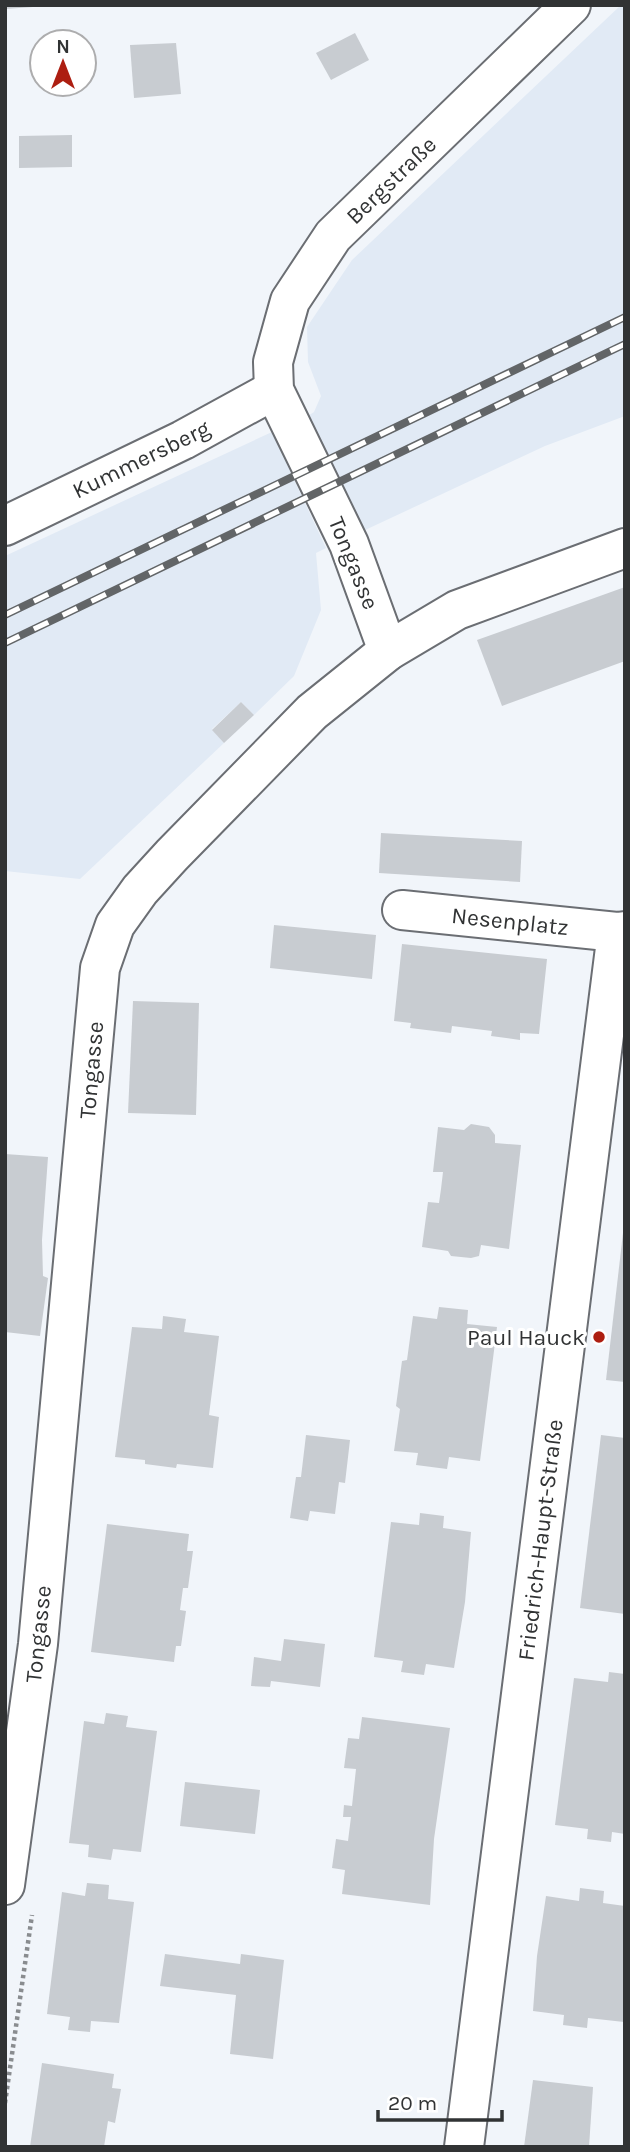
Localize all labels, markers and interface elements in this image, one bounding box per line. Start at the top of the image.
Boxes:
north arrow [28,28,98,98]
text: N [56,36,70,58]
street label: Bergstraße [341,131,442,230]
street label: Kummersberg [68,415,214,504]
street label: Tongasse [323,513,384,614]
street label: Nesenplatz [450,902,570,941]
street label: Tongasse [74,1020,109,1120]
place label: Paul Hauck [467,1324,585,1351]
marker: Paul Hauck [591,1329,607,1345]
street label: Friedrich-Haupt-Straße [512,1418,569,1662]
street label: Tongasse [20,1584,57,1684]
scale bar [378,2078,502,2122]
text: 20 m [388,2091,437,2115]

